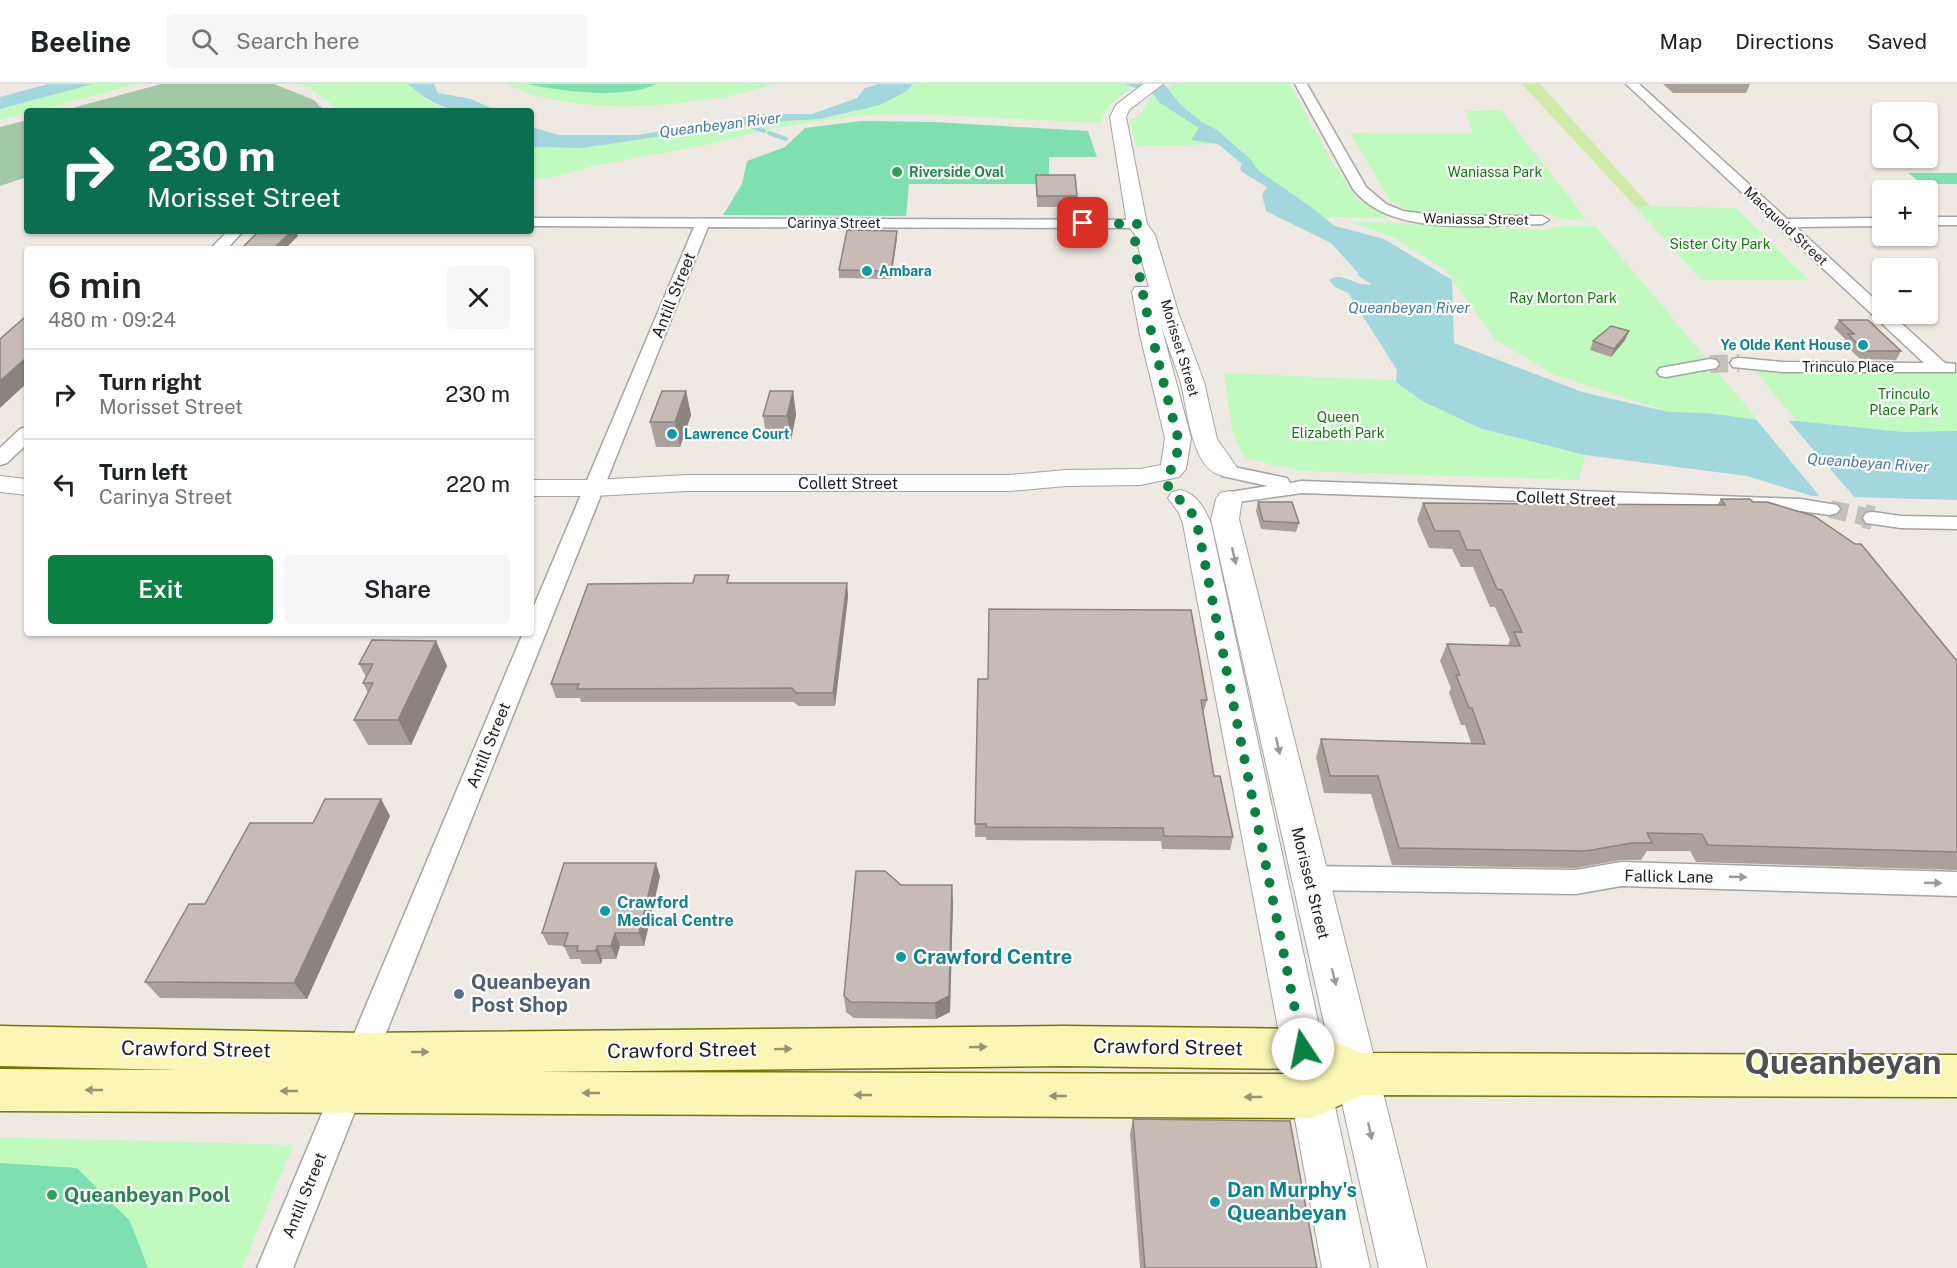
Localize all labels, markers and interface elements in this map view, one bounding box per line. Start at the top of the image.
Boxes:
search box [167,14,587,68]
text: Beeline [30,25,131,58]
icon: search [188,25,221,58]
text: Search here [236,28,360,54]
text: Map [1660,29,1702,54]
text: Directions [1735,29,1834,54]
text: Saved [1867,29,1927,54]
map controls [1872,102,1938,324]
button: search [1872,102,1938,168]
water label: Queanbeyan River [658,109,782,140]
text: 230 m [147,131,276,180]
icon: right [48,132,126,210]
place label: Riverside Oval [909,164,1005,180]
park label: Waniassa Park [1448,164,1543,180]
marker: Riverside Oval [890,165,904,179]
button: + [1872,180,1938,246]
text: Morisset Street [147,181,341,213]
street label: Macquoid Street [1741,183,1831,269]
pin [1057,197,1108,248]
icon: arrive [1066,206,1099,239]
street label: Waniassa Street [1423,210,1529,228]
street label: Carinya Street [787,215,881,231]
park label: Sister City Park [1669,236,1771,252]
street label: Antill Street [648,250,699,341]
button: − [1872,258,1938,324]
place label: Ambara [879,263,932,279]
text: 6 min [48,264,142,306]
marker: Ambara [860,264,874,278]
button: close [447,266,510,329]
park label: Ray Morton Park [1509,290,1617,306]
street label: Morisset Street [1158,298,1202,398]
water label: Queanbeyan River [1348,299,1470,316]
text: 480 m · 09:24 [48,308,176,332]
place label: Ye Olde Kent House [1720,337,1851,353]
marker: Ye Olde Kent House [1856,338,1870,352]
street label: Trinculo Place [1802,359,1894,375]
text: Turn right [99,369,202,395]
icon: right [48,378,81,411]
text: 230 m [445,381,510,407]
park label: Trinculo Place Park [1869,386,1939,418]
text: Morisset Street [99,395,243,419]
park label: Queen Elizabeth Park [1291,409,1385,441]
place label: Lawrence Court [684,426,790,442]
marker: Lawrence Court [665,427,679,441]
water label: Queanbeyan River [1807,450,1930,475]
text: Turn left [99,459,188,485]
icon: left [48,468,81,501]
text: 220 m [446,471,510,497]
street label: Collett Street [798,474,898,493]
text: Carinya Street [99,485,233,509]
street label: Collett Street [1516,487,1616,510]
one-way arrow [1229,547,1239,565]
button: Exit [48,555,273,624]
button: Share [285,555,510,624]
street label: Antill Street [463,700,514,791]
one-way arrow [1274,736,1284,755]
street label: Morisset Street [1287,825,1334,941]
street label: Fallick Lane [1624,866,1714,887]
one-way arrow [1729,872,1748,882]
one-way arrow [1924,878,1943,888]
place label: Crawford Medical Centre [617,893,734,930]
marker: Crawford Medical Centre [598,904,612,918]
place label: Crawford Centre [913,945,1072,969]
marker: Crawford Centre [894,950,908,964]
one-way arrow [1330,968,1340,986]
place label: Queanbeyan Post Shop [471,970,591,1017]
marker: Queanbeyan Post Shop [452,987,466,1001]
position arrow [1271,1017,1335,1081]
street label: Crawford Street [1093,1034,1243,1060]
street label: Crawford Street [121,1036,271,1062]
street label: Crawford Street [607,1037,757,1063]
one-way arrow [969,1042,988,1052]
district label: Queanbeyan [1744,1043,1942,1081]
one-way arrow [774,1044,793,1054]
one-way arrow [411,1047,430,1057]
one-way arrow [84,1085,103,1095]
one-way arrow [279,1086,298,1096]
one-way arrow [582,1088,601,1098]
one-way arrow [854,1090,873,1099]
one-way arrow [1049,1091,1068,1101]
one-way arrow [1244,1092,1263,1102]
one-way arrow [1366,1122,1375,1141]
street label: Antill Street [279,1150,330,1241]
place label: Dan Murphy's Queanbeyan [1227,1178,1357,1225]
place label: Queanbeyan Pool [64,1183,230,1207]
marker: Queanbeyan Pool [45,1188,59,1202]
marker: Dan Murphy's Queanbeyan [1208,1195,1222,1209]

